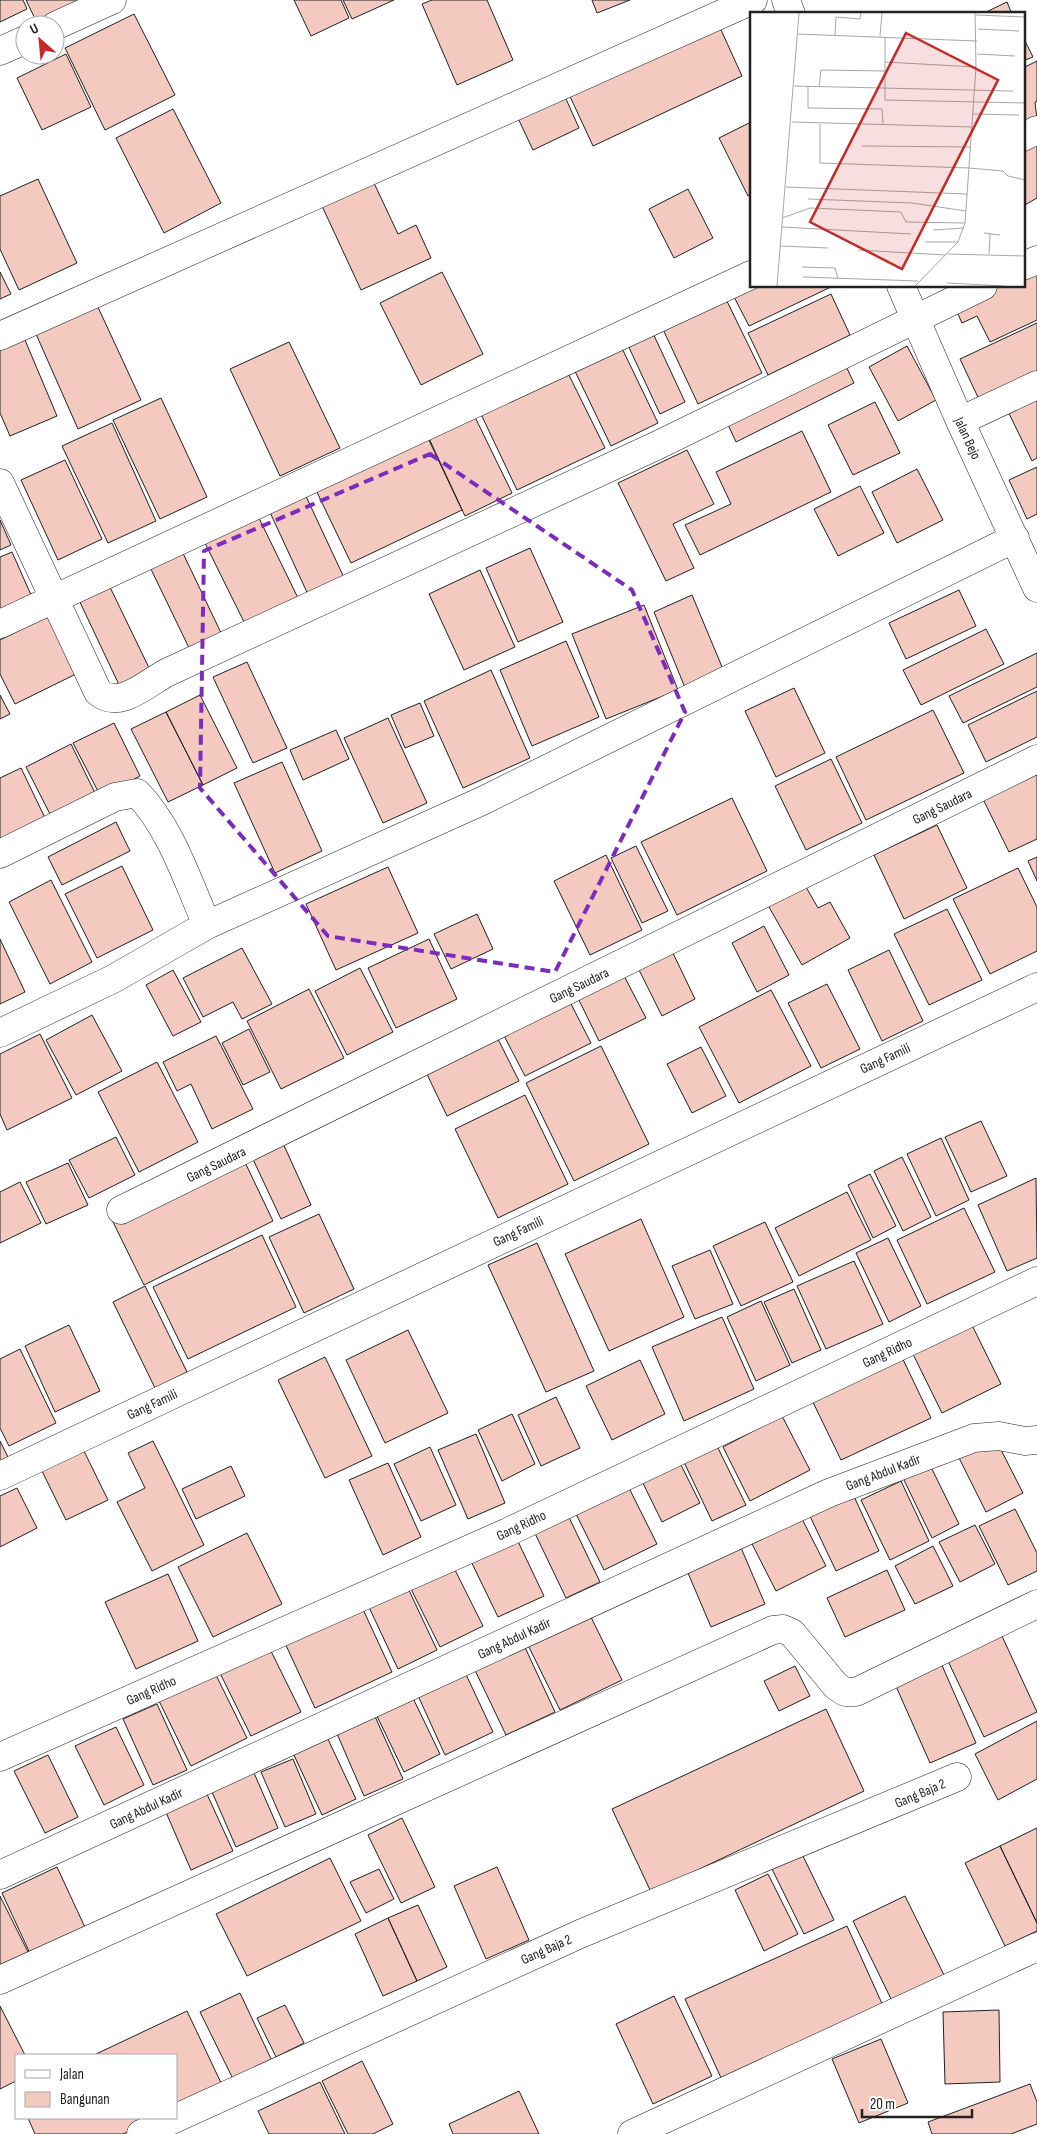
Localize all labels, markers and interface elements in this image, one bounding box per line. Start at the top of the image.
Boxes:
inset map [750,12,1024,288]
north arrow [15,15,65,65]
text: U [27,20,41,38]
street label: Jalan Bejo [950,413,985,462]
street label: Gang Saudara [910,785,975,828]
street label: Gang Saudara [547,964,612,1007]
street label: Gang Famili [857,1039,913,1077]
street label: Gang Saudara [184,1143,249,1186]
street label: Gang Famili [490,1212,546,1250]
street label: Gang Ridho [860,1334,915,1371]
street label: Gang Famili [124,1385,180,1423]
street label: Gang Abdul Kadir [843,1450,923,1495]
street label: Gang Ridho [494,1507,549,1544]
street label: Gang Abdul Kadir [475,1614,553,1663]
street label: Gang Ridho [124,1672,179,1709]
street label: Gang Baja 2 [892,1775,948,1812]
street label: Gang Abdul Kadir [107,1784,185,1833]
street label: Gang Baja 2 [518,1931,574,1968]
legend [15,2054,178,2119]
text: Jalan [59,2065,84,2084]
scale bar [862,2086,972,2118]
text: Bangunan [60,2090,110,2109]
text: 20 m [870,2095,895,2114]

